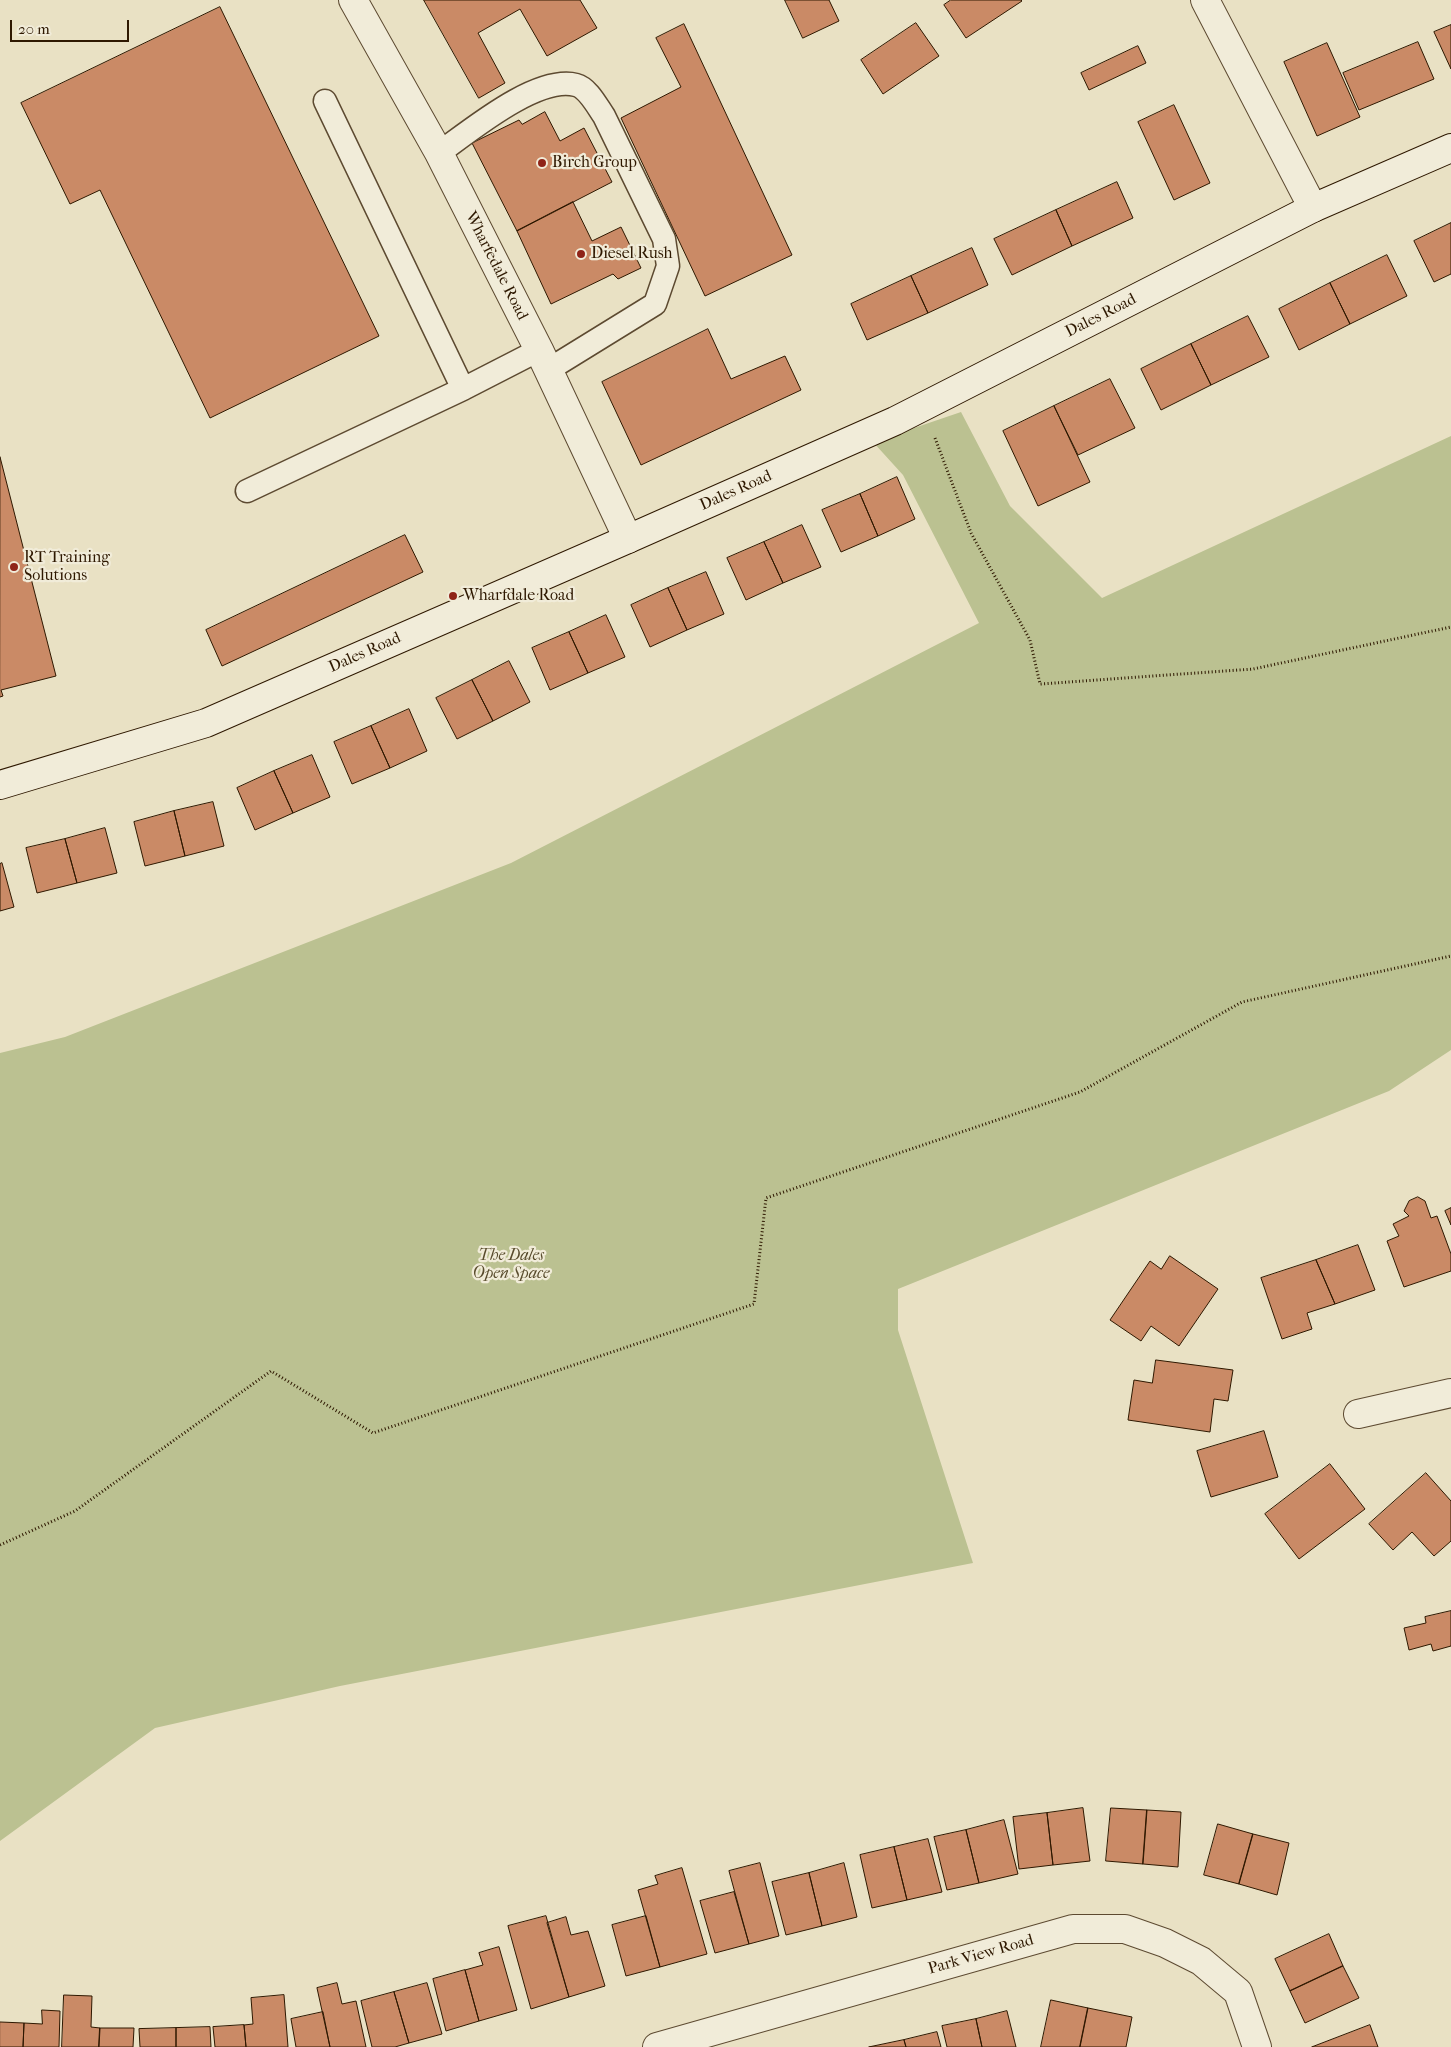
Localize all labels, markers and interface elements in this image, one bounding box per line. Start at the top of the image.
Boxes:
scale bar [12,10,131,42]
text: 20 m [18,20,50,38]
place label: Birch Group [552,153,637,173]
marker: Birch Group [536,157,548,169]
street label: Wharfedale Road [460,209,532,323]
place label: Diesel Rush [591,244,673,264]
marker: Diesel Rush [575,248,587,260]
street label: Dales Road [1062,290,1140,342]
street label: Dales Road [697,467,775,515]
place label: RT Training Solutions [24,548,110,586]
marker: RT Training Solutions [8,561,20,573]
place label: Wharfdale Road [463,586,574,606]
marker: Wharfdale Road [447,590,459,602]
street label: Dales Road [326,629,404,677]
park label: The Dales Open Space [473,1246,549,1284]
street label: Park View Road [926,1931,1036,1979]

